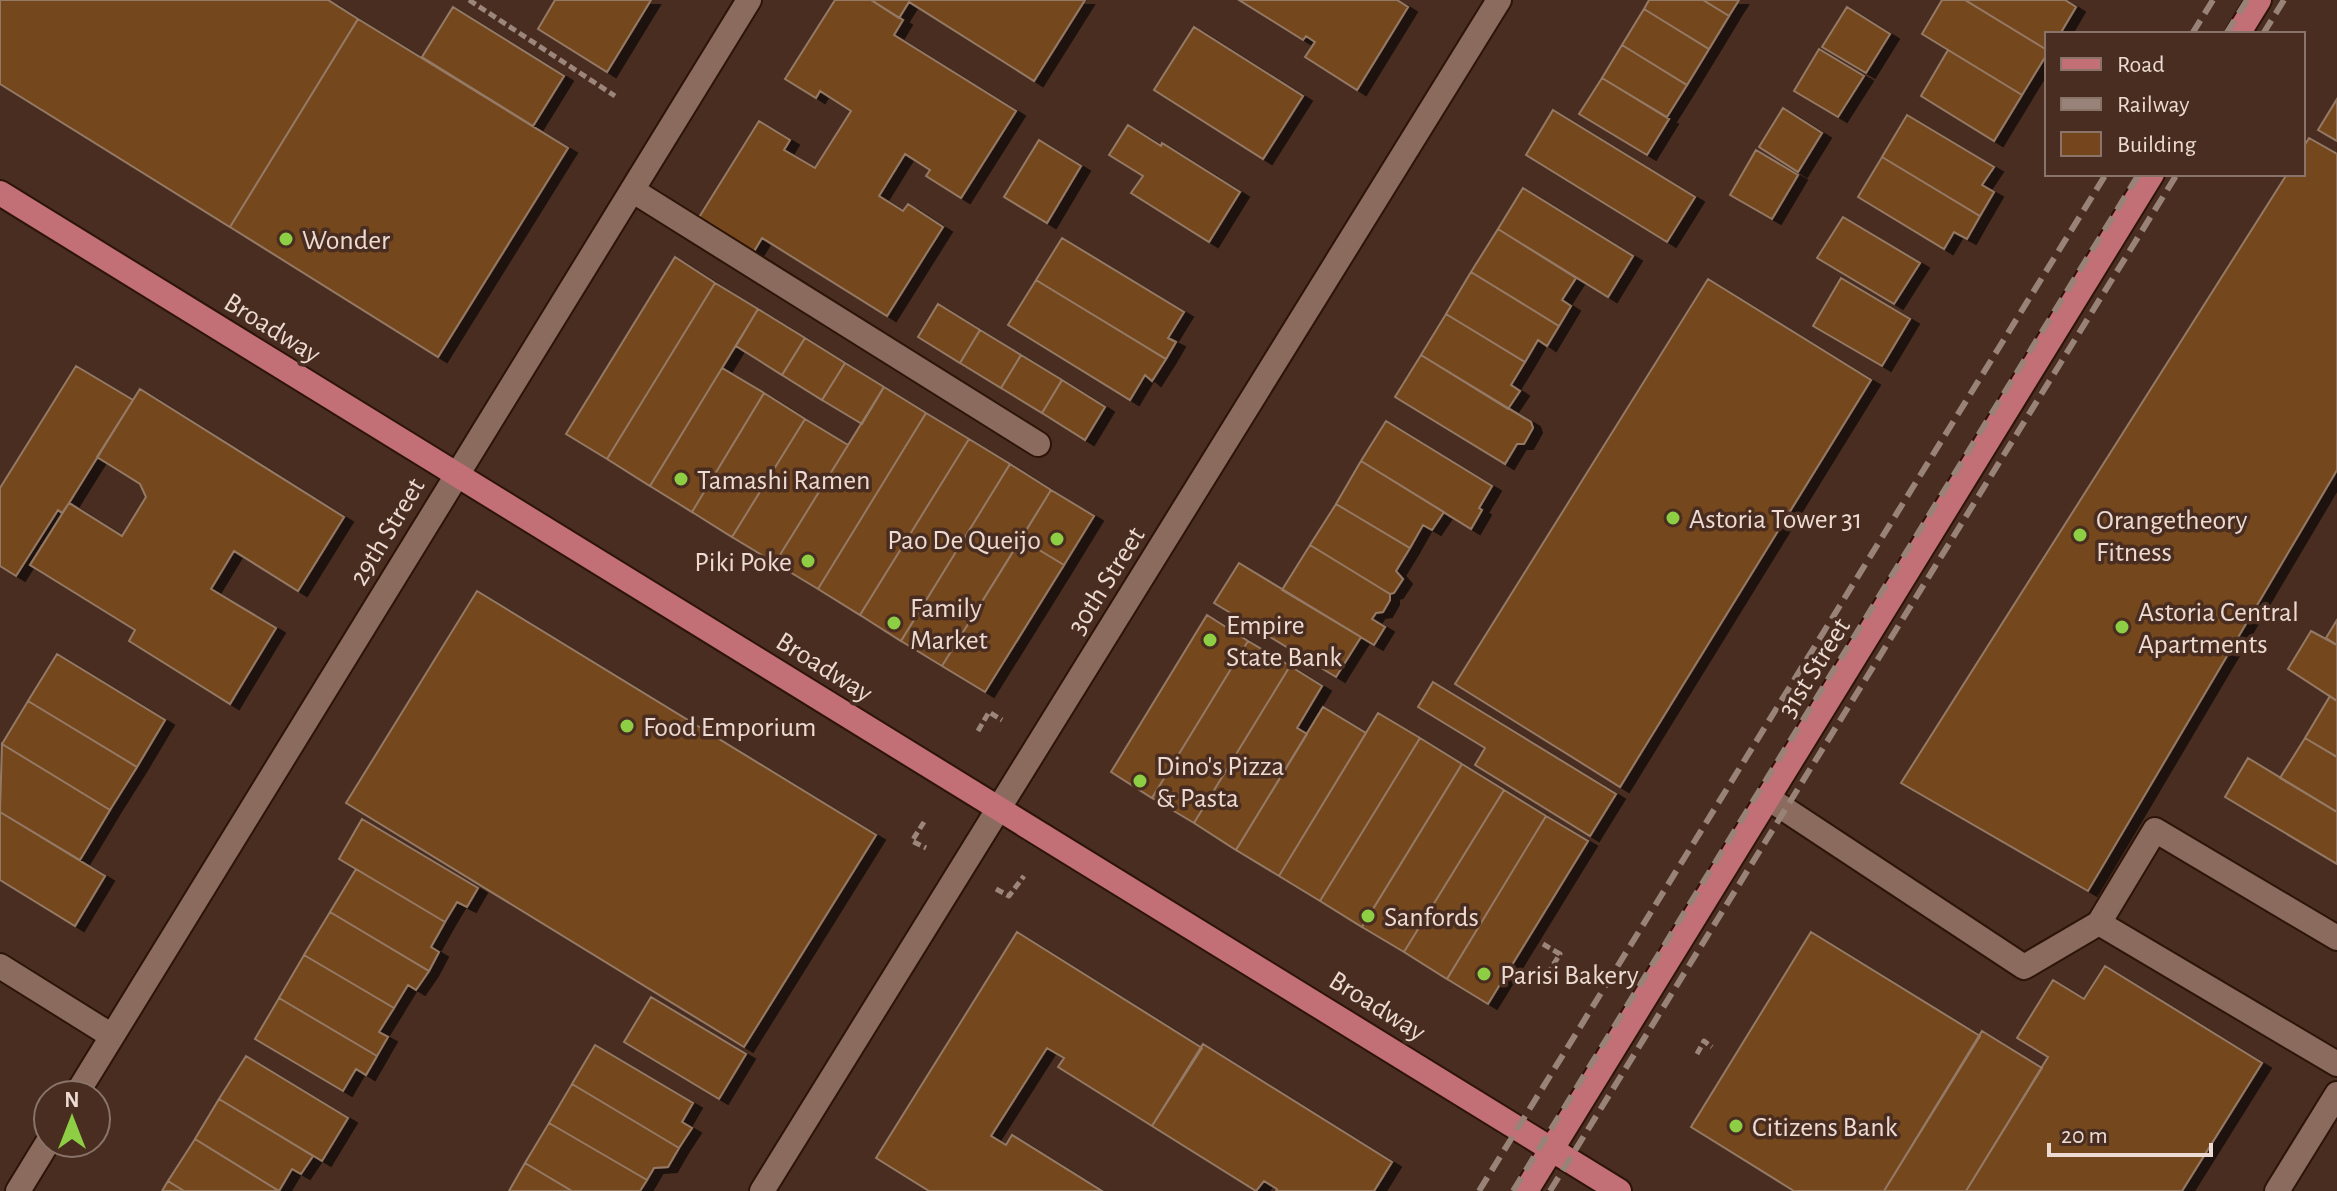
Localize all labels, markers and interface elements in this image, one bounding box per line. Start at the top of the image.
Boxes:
legend [2045,32,2305,176]
text: Road [2117,53,2165,77]
text: Railway [2117,93,2189,117]
text: Building [2117,133,2196,157]
place label: Wonder [302,227,390,255]
marker: Wonder [277,230,295,248]
street label: Broadway [219,288,325,369]
place label: Tamashi Ramen [697,467,871,495]
marker: Tamashi Ramen [672,470,690,488]
street label: 29th Street [345,473,431,591]
place label: Astoria Tower 31 [1689,506,1862,534]
place label: Orangetheory Fitness [2096,507,2247,567]
marker: Astoria Tower 31 [1664,509,1682,527]
street label: 30th Street [1063,523,1150,640]
marker: Orangetheory Fitness [2071,526,2089,544]
place label: Pao De Queijo [887,527,1041,555]
marker: Pao De Queijo [1048,530,1066,548]
place label: Piki Poke [694,549,792,577]
marker: Piki Poke [799,552,817,570]
place label: Family Market [910,595,988,655]
place label: Astoria Central Apartments [2138,599,2299,659]
place label: Empire State Bank [1226,612,1342,672]
marker: Family Market [885,614,903,632]
street label: 31st Street [1773,614,1856,723]
marker: Astoria Central Apartments [2113,618,2131,636]
street label: Broadway [771,627,877,708]
marker: Empire State Bank [1201,631,1219,649]
place label: Food Emporium [643,714,816,742]
marker: Food Emporium [618,717,636,735]
place label: Dino's Pizza & Pasta [1156,753,1285,813]
marker: Dino's Pizza & Pasta [1131,772,1149,790]
place label: Sanfords [1384,904,1479,932]
marker: Sanfords [1359,907,1377,925]
place label: Parisi Bakery [1500,962,1639,990]
marker: Parisi Bakery [1475,965,1493,983]
street label: Broadway [1324,966,1430,1047]
north arrow [32,1079,112,1159]
text: N [64,1089,80,1111]
scale bar [2049,1107,2211,1157]
place label: Citizens Bank [1752,1114,1898,1142]
marker: Citizens Bank [1727,1117,1745,1135]
text: 20 m [2061,1124,2108,1148]

